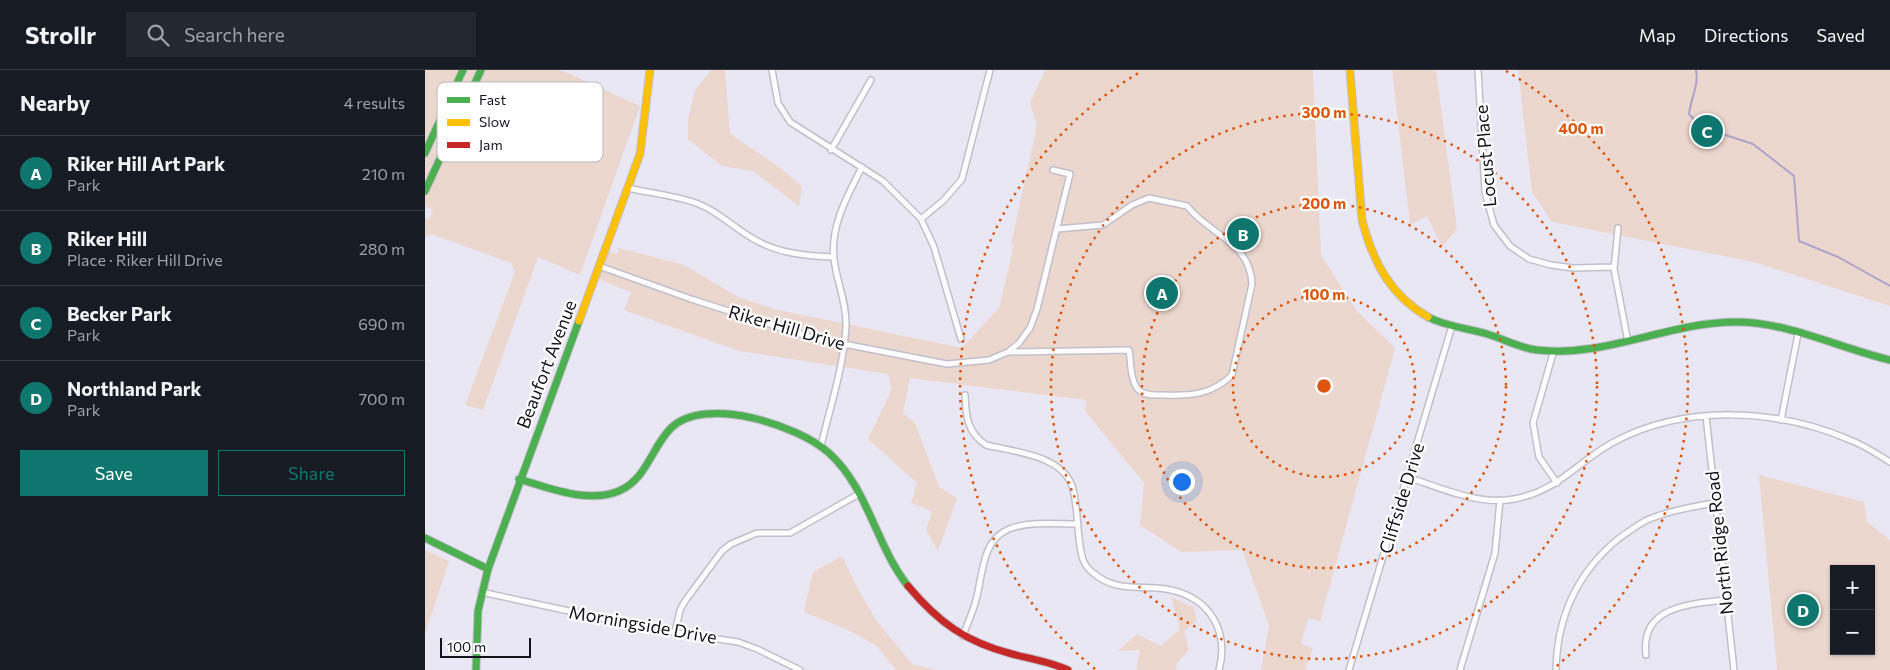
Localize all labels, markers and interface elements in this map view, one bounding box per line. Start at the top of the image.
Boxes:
search box [126,12,476,57]
text: Strollr [25,20,96,49]
icon: search [144,21,172,49]
text: Search here [184,23,285,46]
text: Map [1639,24,1676,46]
text: Directions [1704,24,1788,46]
text: Saved [1816,24,1865,46]
legend [437,82,603,162]
text: Nearby [20,90,90,115]
text: Fast [479,91,506,108]
text: 4 results [344,93,405,112]
text: 300 m [1302,103,1346,121]
street label: Locust Place [1470,104,1500,208]
pin: C [1691,112,1723,150]
text: Slow [479,113,510,130]
text: 400 m [1558,119,1604,137]
text: Jam [479,136,503,153]
text: Riker Hill Art Park [67,152,225,175]
text: A [30,164,42,183]
text: 210 m [362,164,405,183]
text: Park [67,175,100,194]
text: 200 m [1302,194,1346,212]
pin: B [1227,215,1259,253]
text: Riker Hill [67,227,147,250]
text: B [31,239,41,258]
text: 280 m [359,239,405,258]
text: Place · Riker Hill Drive [67,250,223,269]
pin: A [1146,274,1178,312]
text: 100 m [1303,285,1345,303]
street label: Beaufort Avenue [511,297,581,431]
street label: Riker Hill Drive [726,300,848,354]
text: Becker Park [67,302,172,325]
text: C [31,314,41,333]
text: 690 m [358,314,405,333]
text: Park [67,325,100,344]
text: Northland Park [67,377,201,400]
centre of rings [1315,377,1333,395]
text: D [30,389,42,408]
text: 700 m [359,389,405,408]
text: Park [67,400,100,419]
street label: Cliffside Drive [1374,440,1428,556]
button: Save [20,450,208,496]
button: Share [218,450,405,496]
your location [1169,469,1195,495]
street label: North Ridge Road [1701,470,1737,616]
map controls [1830,565,1875,655]
button: + [1830,565,1875,610]
pin: D [1787,591,1819,629]
street label: Morningside Drive [567,600,719,648]
button: − [1830,610,1875,655]
scale bar [440,635,531,658]
text: 100 m [447,638,486,655]

